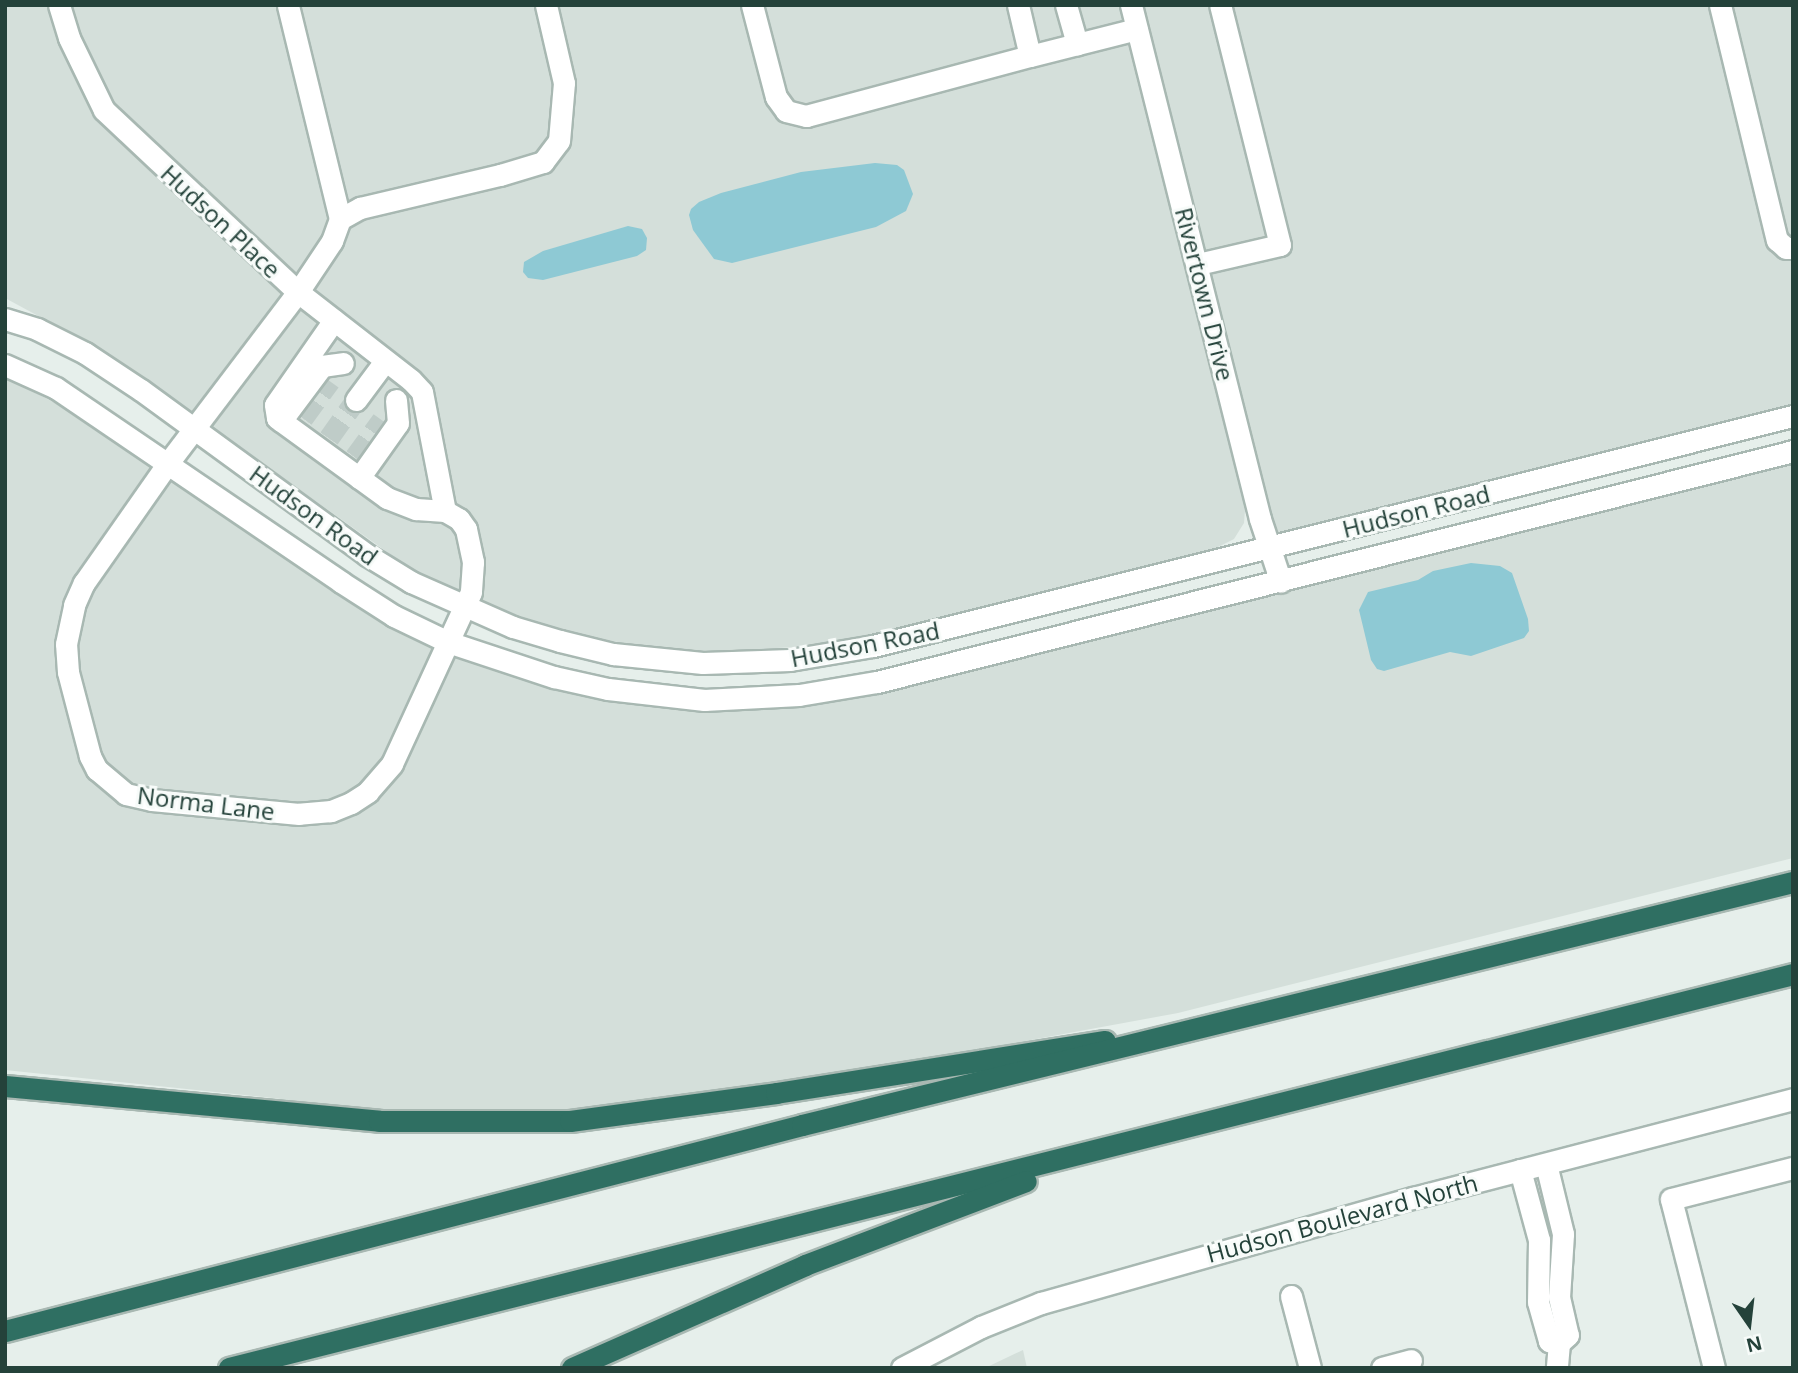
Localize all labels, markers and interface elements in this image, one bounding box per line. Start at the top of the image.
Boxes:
street label: Hudson Place [155,158,287,284]
street label: Rivertown Drive [1170,204,1240,384]
street label: Hudson Road [244,459,384,571]
street label: Hudson Road [1339,479,1493,543]
street label: Hudson Road [788,615,942,673]
street label: Norma Lane [136,780,276,826]
street label: Hudson Boulevard North [1203,1168,1481,1268]
north arrow [1714,1289,1784,1359]
text: N [1743,1330,1765,1359]

